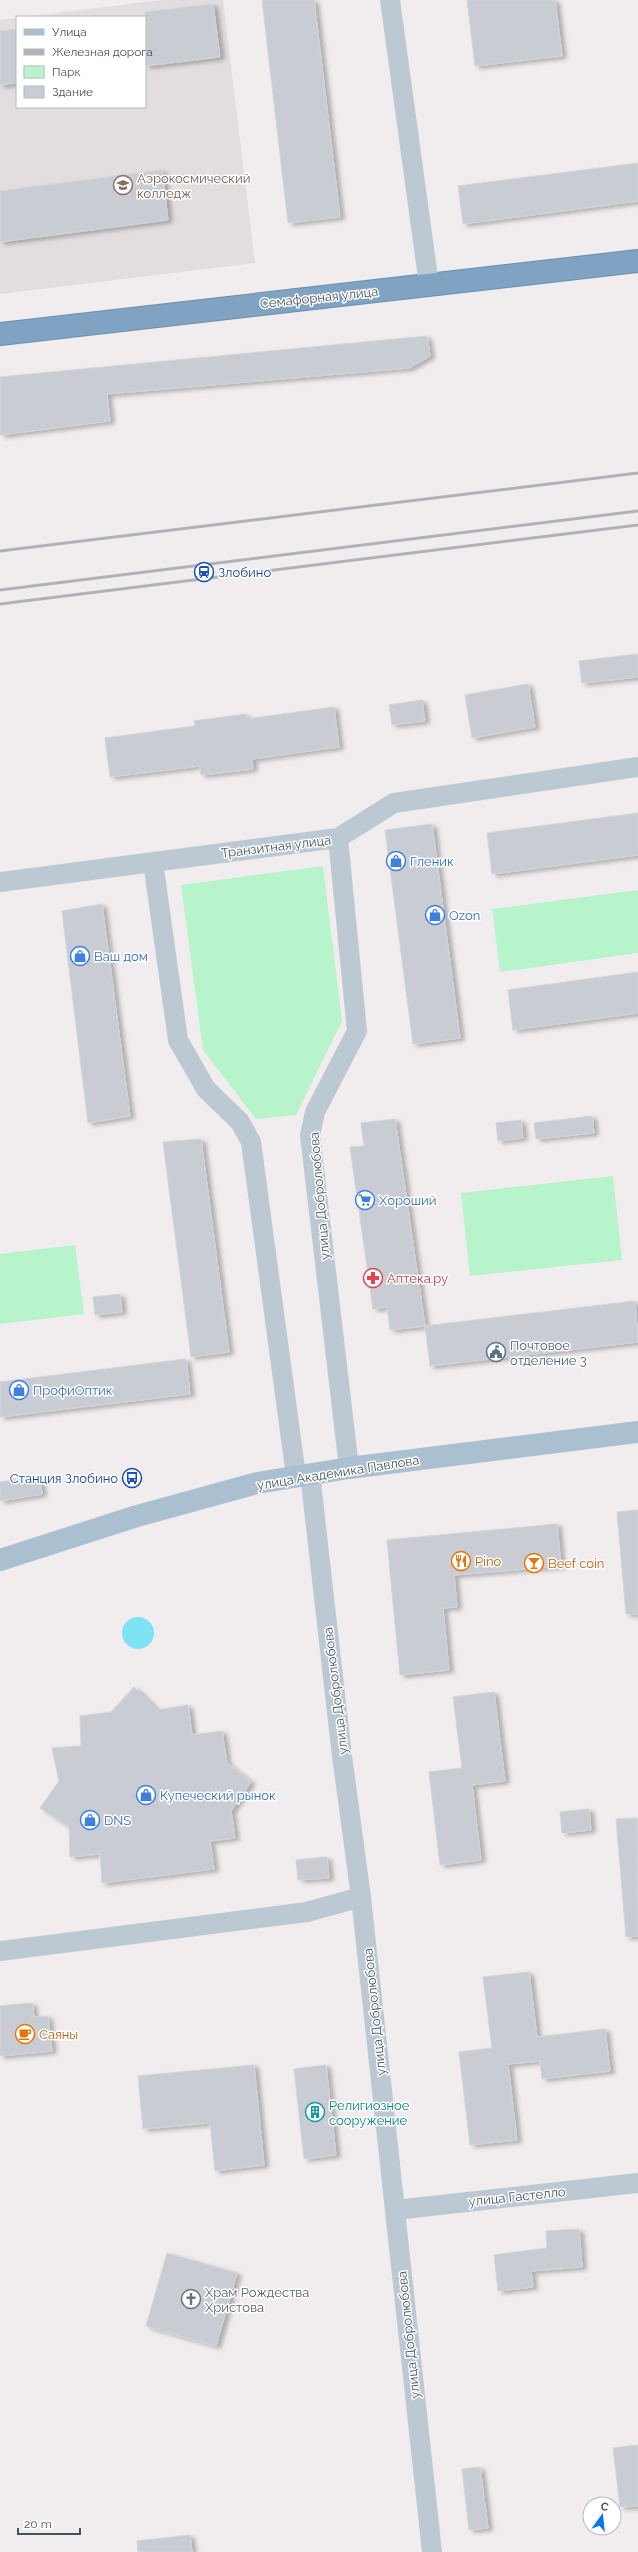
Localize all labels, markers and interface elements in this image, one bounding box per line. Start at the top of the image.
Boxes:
legend [16,16,146,108]
text: Улица [52,25,87,39]
text: Железная дорога [52,45,153,59]
text: Парк [52,65,81,79]
text: Здание [52,85,93,99]
place label: Аэрокосмический колледж [137,171,251,201]
school or university icon: Аэрокосмический колледж [112,174,134,196]
street label: Семафорная улица [259,284,379,311]
station icon: Злобино [193,561,215,583]
place label: Злобино [218,565,271,580]
street label: Транзитная улица [220,832,332,861]
shop icon: Гленик [385,850,407,872]
place label: Гленик [410,854,454,869]
shop icon: Ozon [424,904,446,926]
place label: Ozon [449,908,480,923]
shop icon: Ваш дом [69,945,91,967]
place label: Ваш дом [94,949,148,964]
street label: улица Добролюбова [306,1131,333,1261]
supermarket icon: Хороший [354,1189,376,1211]
place label: Хороший [379,1193,437,1208]
pharmacy icon: Аптека.ру [362,1267,384,1289]
place label: Аптека.ру [387,1271,448,1286]
place label: Почтовое отделение 3 [510,1338,587,1368]
public building icon: Почтовое отделение 3 [485,1341,507,1363]
shop icon: ПрофиОптик [8,1379,30,1401]
place label: ПрофиОптик [33,1383,113,1398]
street label: улица Академика Павлова [256,1452,420,1493]
bus stop icon: Станция Злобино [121,1467,143,1489]
place label: Станция Злобино [10,1471,118,1486]
restaurant icon: Pino [450,1550,472,1572]
bar icon: Beef coin [523,1552,545,1574]
place label: Pino [475,1554,501,1569]
place label: Beef coin [548,1556,604,1571]
street label: улица Добролюбова [320,1626,351,1756]
shop icon: Купеческий рынок [135,1784,157,1806]
place label: Купеческий рынок [160,1788,276,1803]
shop icon: DNS [79,1809,101,1831]
place label: DNS [104,1813,131,1828]
street label: улица Добролюбова [360,1947,389,2077]
cafe icon: Саяны [14,2023,36,2045]
place label: Саяны [39,2027,78,2042]
place label: Религиозное сооружение [329,2098,410,2128]
building icon: Религиозное сооружение [304,2101,326,2123]
street label: улица Гастелло [468,2184,567,2209]
street label: улица Добролюбова [394,2270,423,2400]
place label: Храм Рождества Христова [205,2285,309,2315]
church icon: Храм Рождества Христова [180,2288,202,2310]
north arrow [582,2496,622,2536]
text: С [599,2500,610,2514]
scale bar [18,2510,80,2536]
text: 20 m [24,2517,52,2531]

